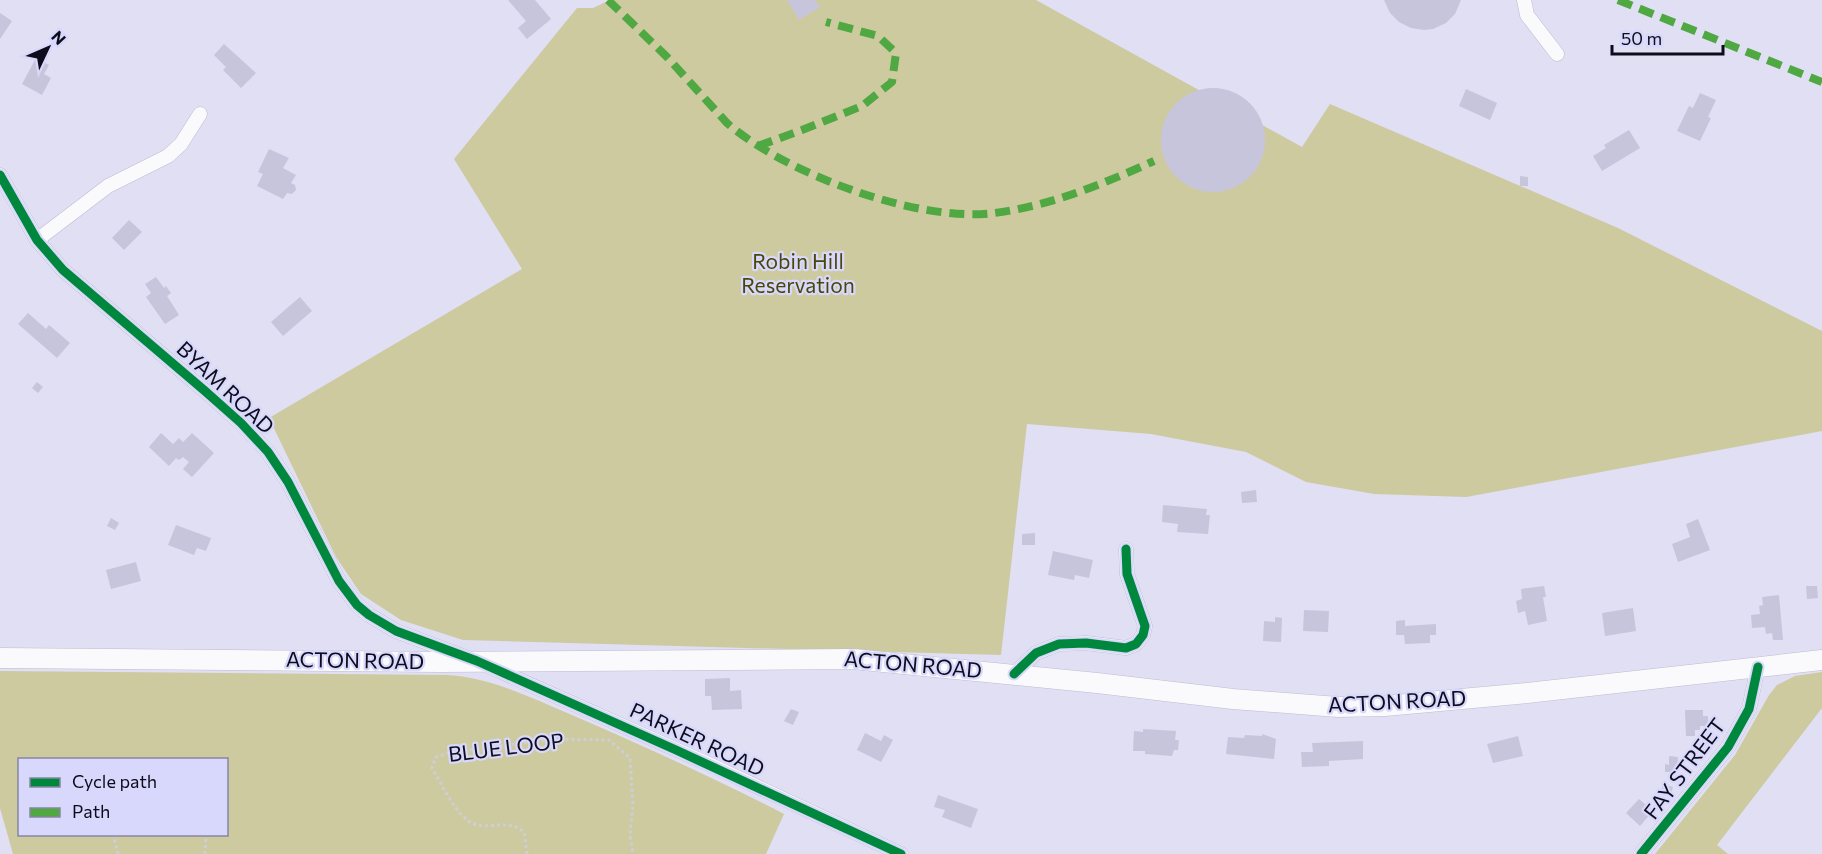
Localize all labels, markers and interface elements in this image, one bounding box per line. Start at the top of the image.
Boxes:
north arrow [18,18,78,78]
scale bar [1612,18,1723,56]
text: N [48,26,70,48]
text: 50 m [1621,27,1662,49]
park label: Robin Hill Reservation [741,248,855,297]
street label: BYAM ROAD [172,336,280,438]
street label: ACTON ROAD [843,645,983,682]
street label: ACTON ROAD [286,646,424,673]
street label: ACTON ROAD [1327,684,1467,717]
street label: PARKER ROAD [626,697,769,781]
street label: FAY STREET [1638,713,1730,823]
street label: BLUE LOOP [447,727,565,766]
legend [18,758,228,836]
text: Cycle path [72,770,157,792]
text: Path [72,800,110,822]

